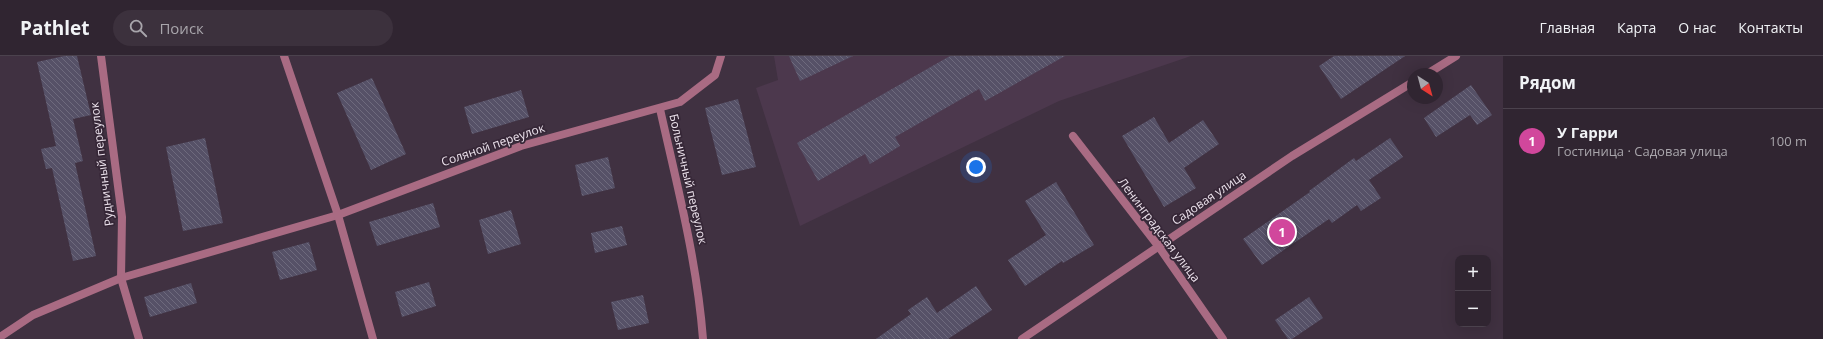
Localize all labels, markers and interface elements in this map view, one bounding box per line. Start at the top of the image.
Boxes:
search box [113,10,393,46]
text: Pathlet [20,15,89,41]
icon: search [127,17,149,39]
text: Поиск [159,18,204,38]
text: Главная [1540,18,1595,37]
text: Карта [1617,18,1656,37]
text: О нас [1678,18,1716,37]
text: Контакты [1738,18,1803,37]
north arrow [1407,68,1443,104]
text: Рядом [1519,71,1576,94]
street label: Рудничный переулок [85,100,118,227]
street label: Больничный переулок [665,112,712,246]
street label: Соляной переулок [439,119,548,170]
text: У Гарри [1557,122,1618,142]
text: 1 [1528,132,1536,150]
text: 100 m [1769,132,1807,150]
text: Гостиница · Садовая улица [1557,142,1728,160]
your location [966,157,986,177]
street label: Садовая улица [1168,166,1249,229]
street label: Ленинградская улица [1114,174,1204,286]
pin: 1 [1269,217,1295,247]
map controls [1455,255,1491,327]
button: + [1455,255,1491,291]
button: − [1455,291,1491,327]

